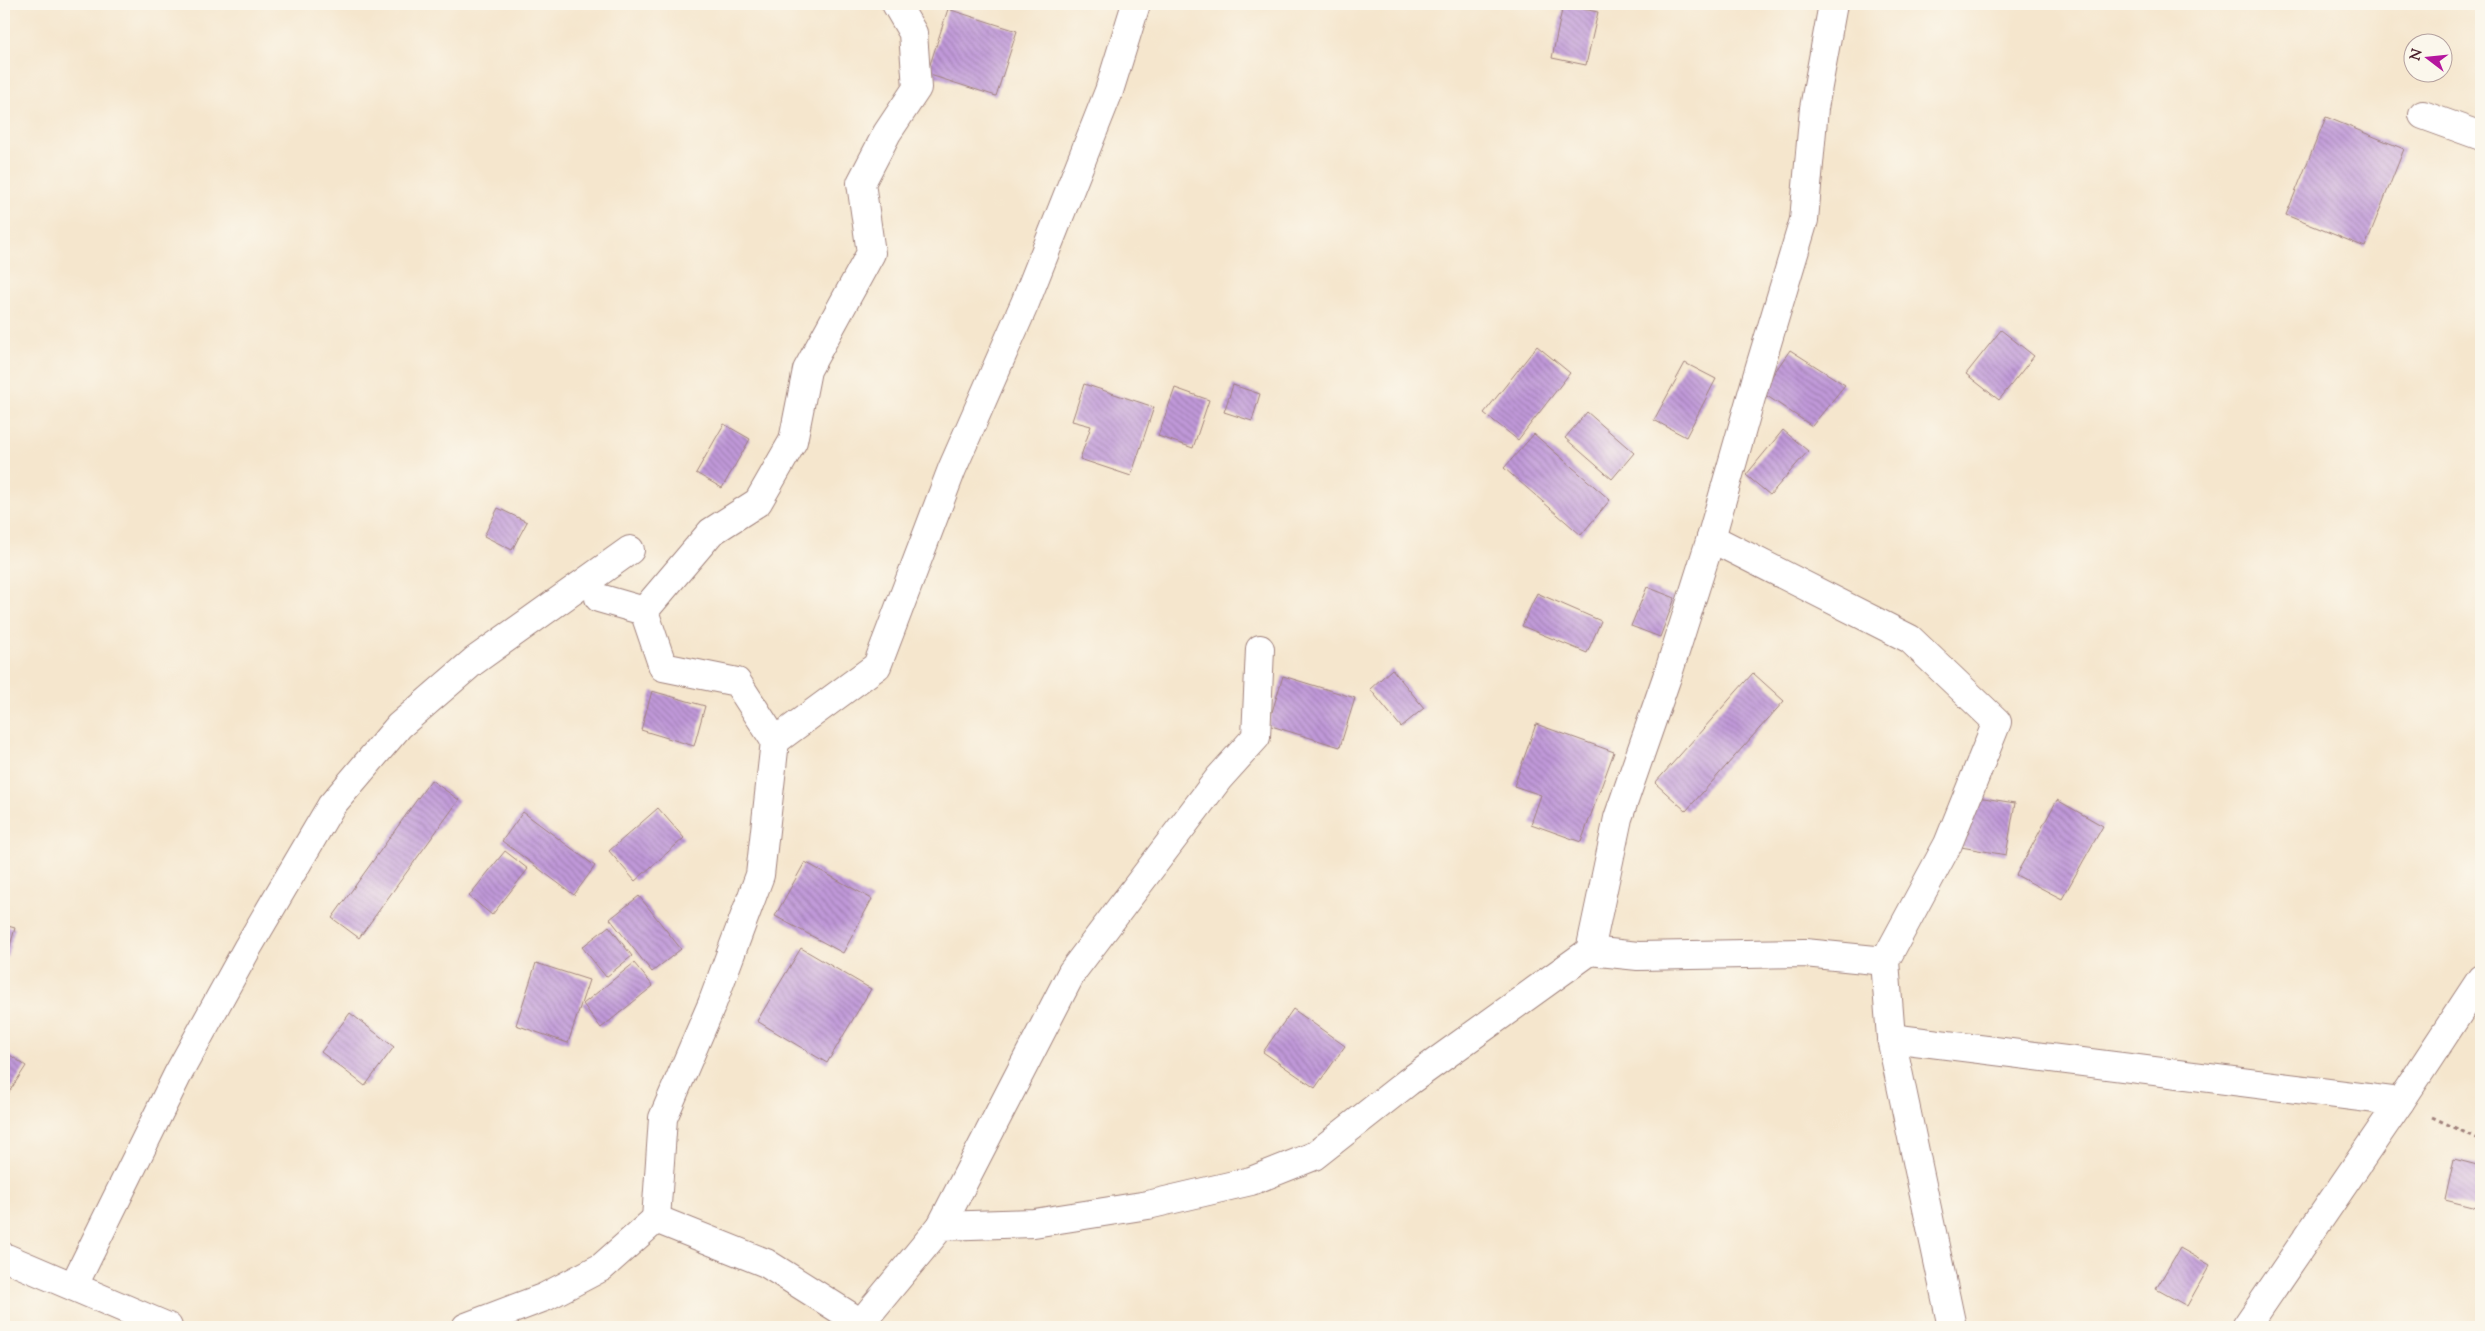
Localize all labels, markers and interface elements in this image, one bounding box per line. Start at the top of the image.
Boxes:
north arrow [2402,32,2452,82]
text: N [2406,47,2429,63]

